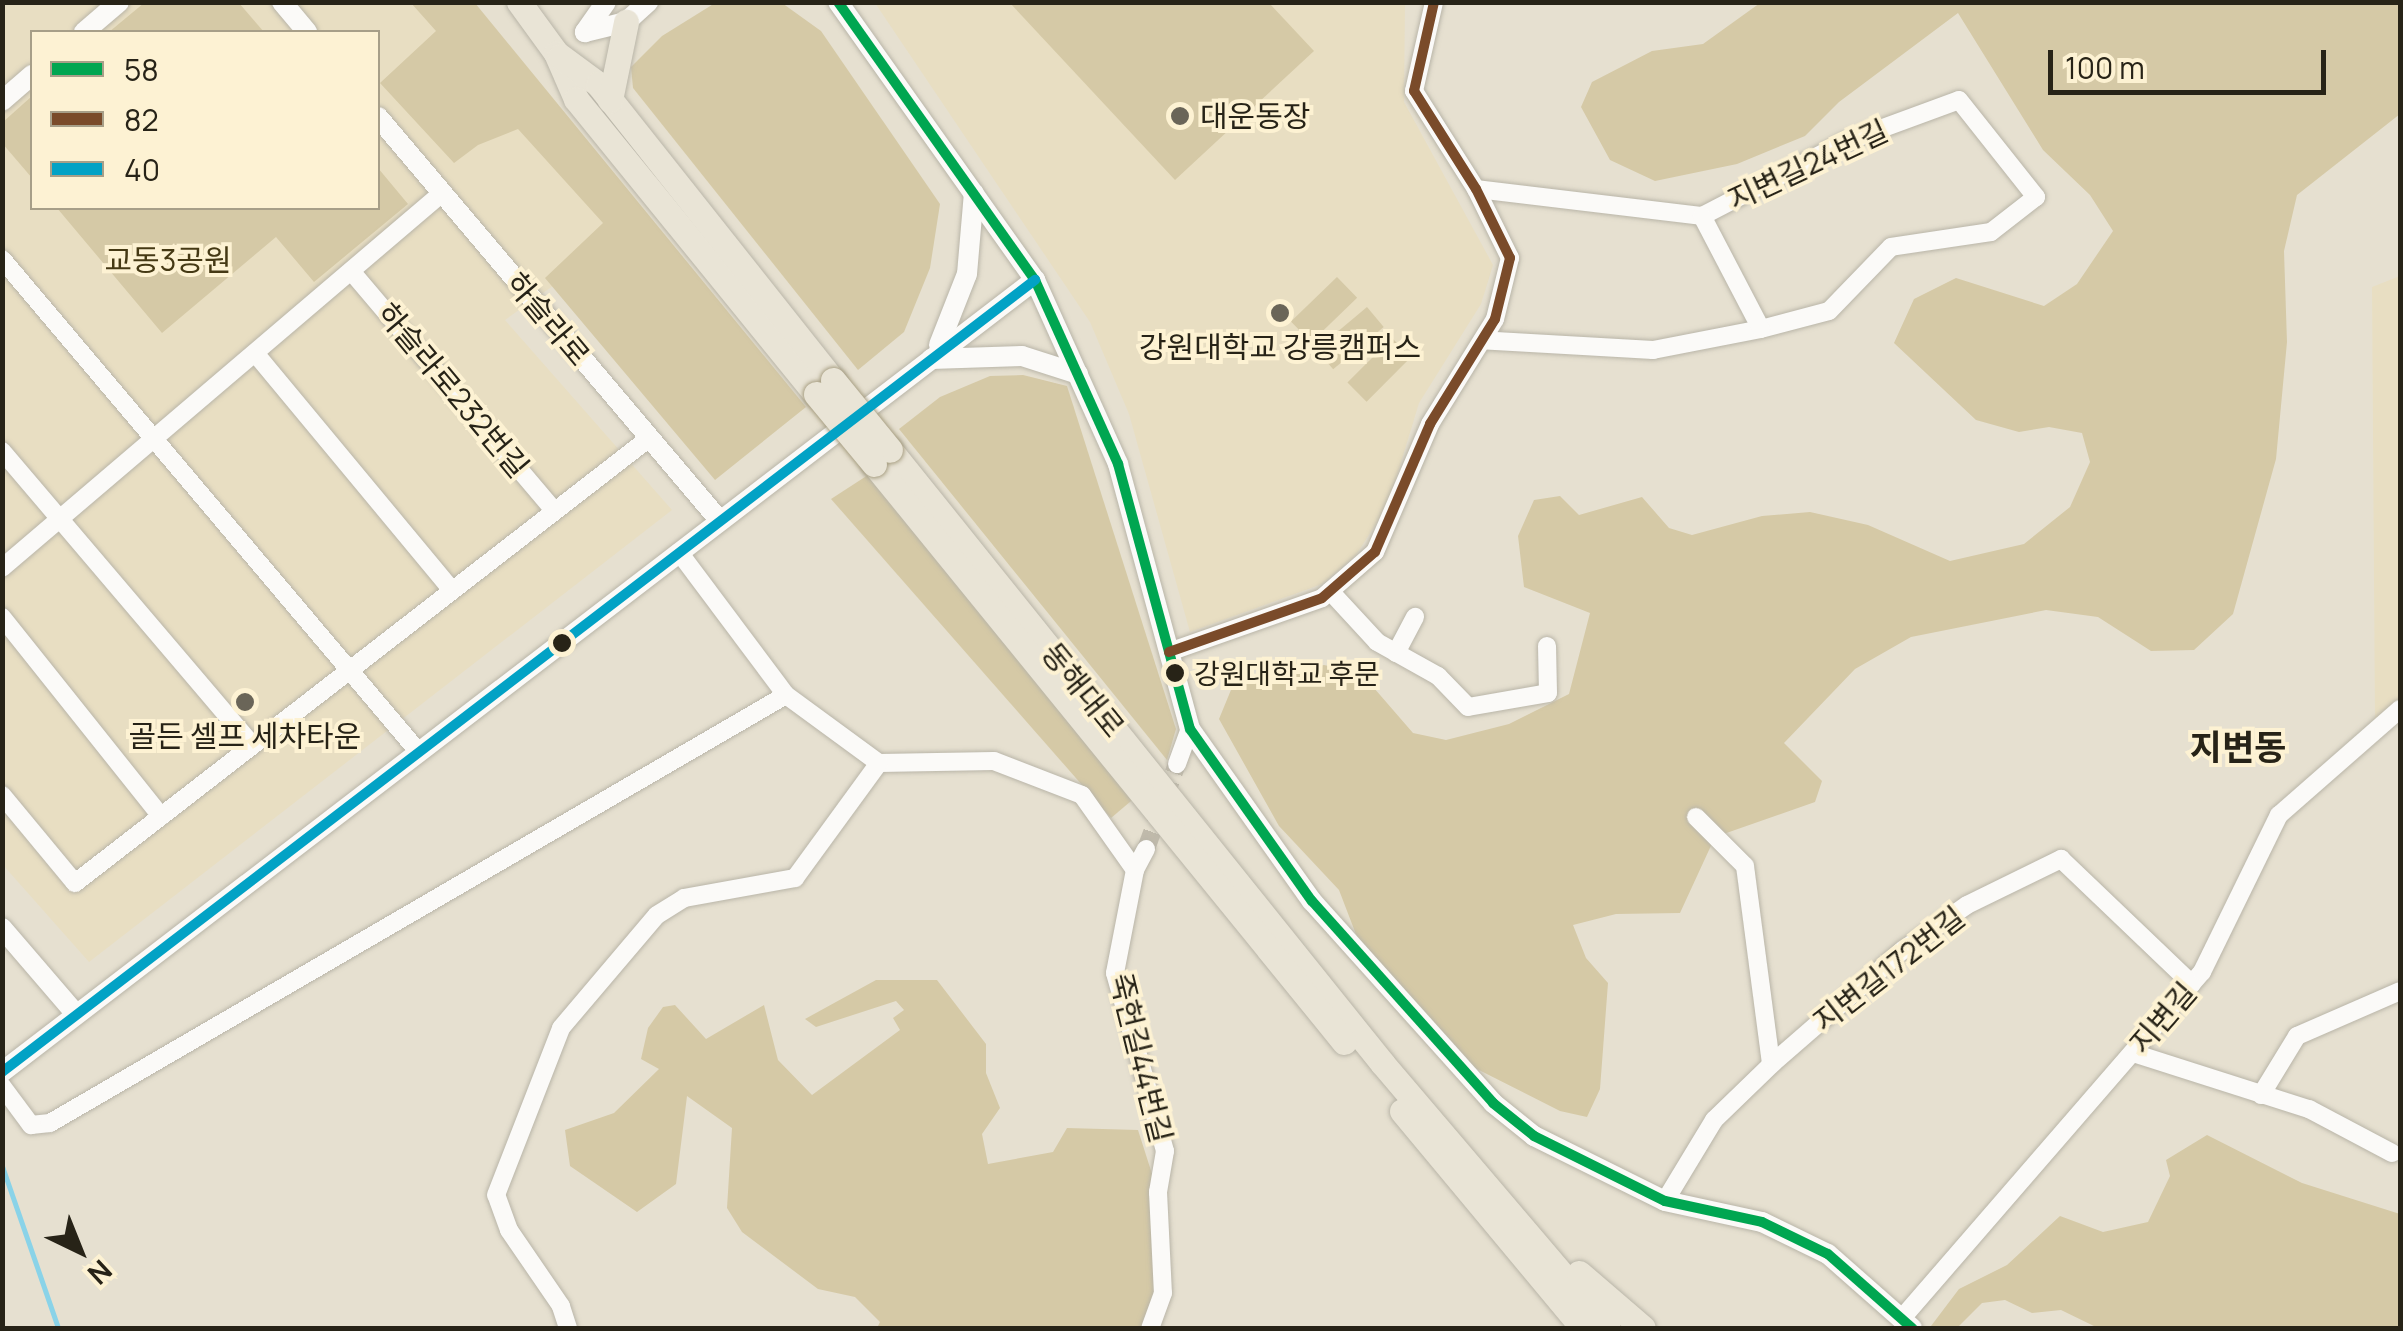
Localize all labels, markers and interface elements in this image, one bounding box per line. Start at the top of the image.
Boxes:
legend [30,30,380,210]
scale bar [2053,30,2330,92]
text: 100 m [2065,47,2145,88]
text: 58 [124,49,159,90]
place label: 대운동장 [1200,98,1310,134]
text: 82 [124,99,159,140]
marker: 대운동장 [1169,105,1191,127]
street label: 지변길24번길 [1722,112,1894,218]
text: 40 [124,149,160,190]
park label: 교동3공원 [105,242,231,278]
street label: 하슬라로 [499,265,597,373]
street label: 하슬라로232번길 [370,296,536,484]
marker: 강원대학교 강릉캠퍼스 [1269,302,1291,324]
place label: 강원대학교 강릉캠퍼스 [1139,329,1421,365]
unlabelled marker [552,633,572,653]
street label: 동해대로 [1034,636,1132,744]
place label: 강원대학교 후문 [1194,656,1380,690]
marker: 강원대학교 후문 [1165,663,1185,683]
marker: 골든 셀프 세차타운 [234,691,256,713]
place label: 골든 셀프 세차타운 [129,718,361,754]
district label: 지변동 [2190,726,2286,768]
street label: 지변길172번길 [1806,899,1972,1039]
street label: 죽헌길44번길 [1103,969,1179,1147]
street label: 지변길 [2122,975,2204,1061]
north arrow [30,1201,130,1301]
text: N [80,1252,121,1294]

